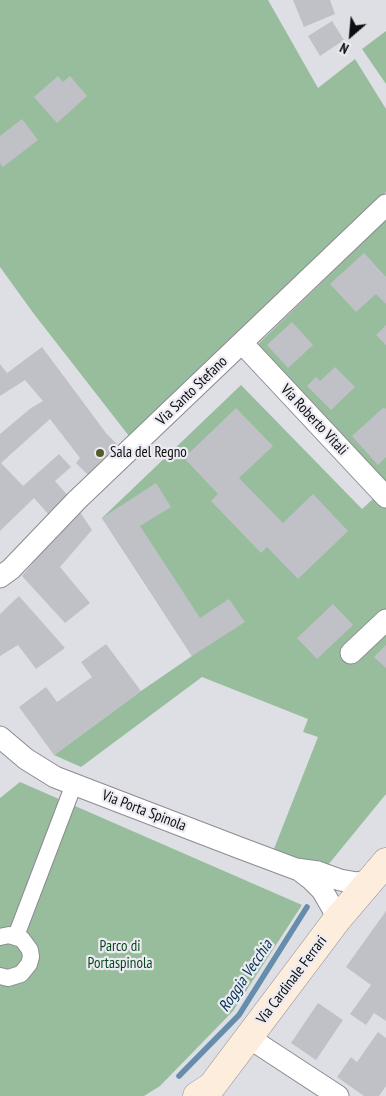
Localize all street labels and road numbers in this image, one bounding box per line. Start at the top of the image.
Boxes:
street label: Via Santo Stefano [153,353,231,429]
street label: Via Roberto Vitali [277,381,351,459]
street label: Via Porta Spinola [99,787,189,835]
street label: Via Cardinale Ferrari [253,933,331,1027]

